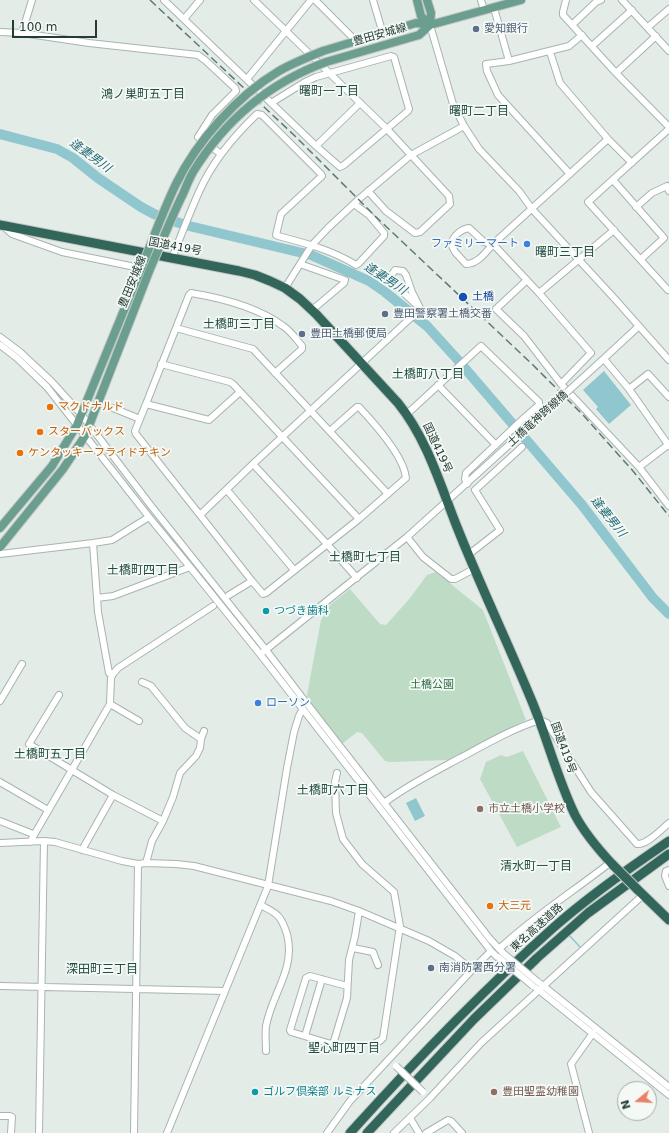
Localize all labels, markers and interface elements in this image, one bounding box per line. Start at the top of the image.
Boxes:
scale bar [14,12,99,38]
text: 100 m [19,20,57,34]
street label: 豊田安城線 [352,21,408,49]
place label: 愛知銀行 [484,22,528,36]
marker: 愛知銀行 [471,24,481,34]
district label: 曙町一丁目 [299,85,359,99]
district label: 鴻ノ巣町五丁目 [101,88,185,102]
district label: 曙町二丁目 [449,105,509,119]
water label: 逢妻男川 [66,136,114,176]
street label: 国道419号 [147,235,203,259]
place label: ファミリーマート [431,237,519,251]
marker: ファミリーマート [522,239,532,249]
district label: 曙町三丁目 [535,246,595,260]
street label: 豊田安城線 [117,254,149,310]
water label: 逢妻男川 [361,260,409,298]
place label: 土橋 [472,290,494,304]
marker: 土橋 [457,291,469,303]
place label: 豊田警察署土橋交番 [393,307,492,321]
marker: 豊田警察署土橋交番 [380,309,390,319]
district label: 土橋町三丁目 [203,318,275,332]
place label: 豊田土橋郵便局 [310,327,387,341]
marker: 豊田土橋郵便局 [297,329,307,339]
district label: 土橋町八丁目 [392,368,464,382]
street label: 土橋竜神跨線橋 [505,388,571,450]
place label: マクドナルド [58,400,124,414]
marker: マクドナルド [45,402,55,412]
street label: 国道419号 [420,421,454,475]
place label: スターバックス [48,425,125,439]
marker: スターバックス [35,427,45,437]
place label: ケンタッキーフライドチキン [28,446,171,460]
marker: ケンタッキーフライドチキン [15,448,25,458]
water label: 逢妻男川 [587,494,629,540]
district label: 土橋町七丁目 [329,551,401,565]
district label: 土橋町四丁目 [107,564,179,578]
place label: つづき歯科 [274,604,329,618]
marker: つづき歯科 [261,606,271,616]
park label: 土橋公園 [410,678,454,692]
place label: ローソン [266,696,310,710]
marker: ローソン [253,698,263,708]
street label: 国道419号 [548,720,578,776]
district label: 土橋町五丁目 [14,748,86,762]
district label: 土橋町六丁目 [297,784,369,798]
place label: 市立土橋小学校 [488,802,565,816]
marker: 市立土橋小学校 [475,804,485,814]
district label: 清水町一丁目 [500,860,572,874]
place label: 大三元 [498,899,531,913]
marker: 大三元 [485,901,495,911]
street label: 東名高速道路 [508,901,566,955]
place label: 南消防署西分署 [439,961,516,975]
district label: 深田町三丁目 [66,963,138,977]
marker: 南消防署西分署 [426,963,436,973]
district label: 聖心町四丁目 [308,1042,380,1056]
north arrow [617,1081,657,1121]
place label: ゴルフ倶楽部 ルミナス [263,1085,376,1099]
place label: 豊田聖霊幼稚園 [502,1085,579,1099]
marker: ゴルフ倶楽部 ルミナス [250,1087,260,1097]
marker: 豊田聖霊幼稚園 [489,1087,499,1097]
text: N [618,1098,634,1111]

